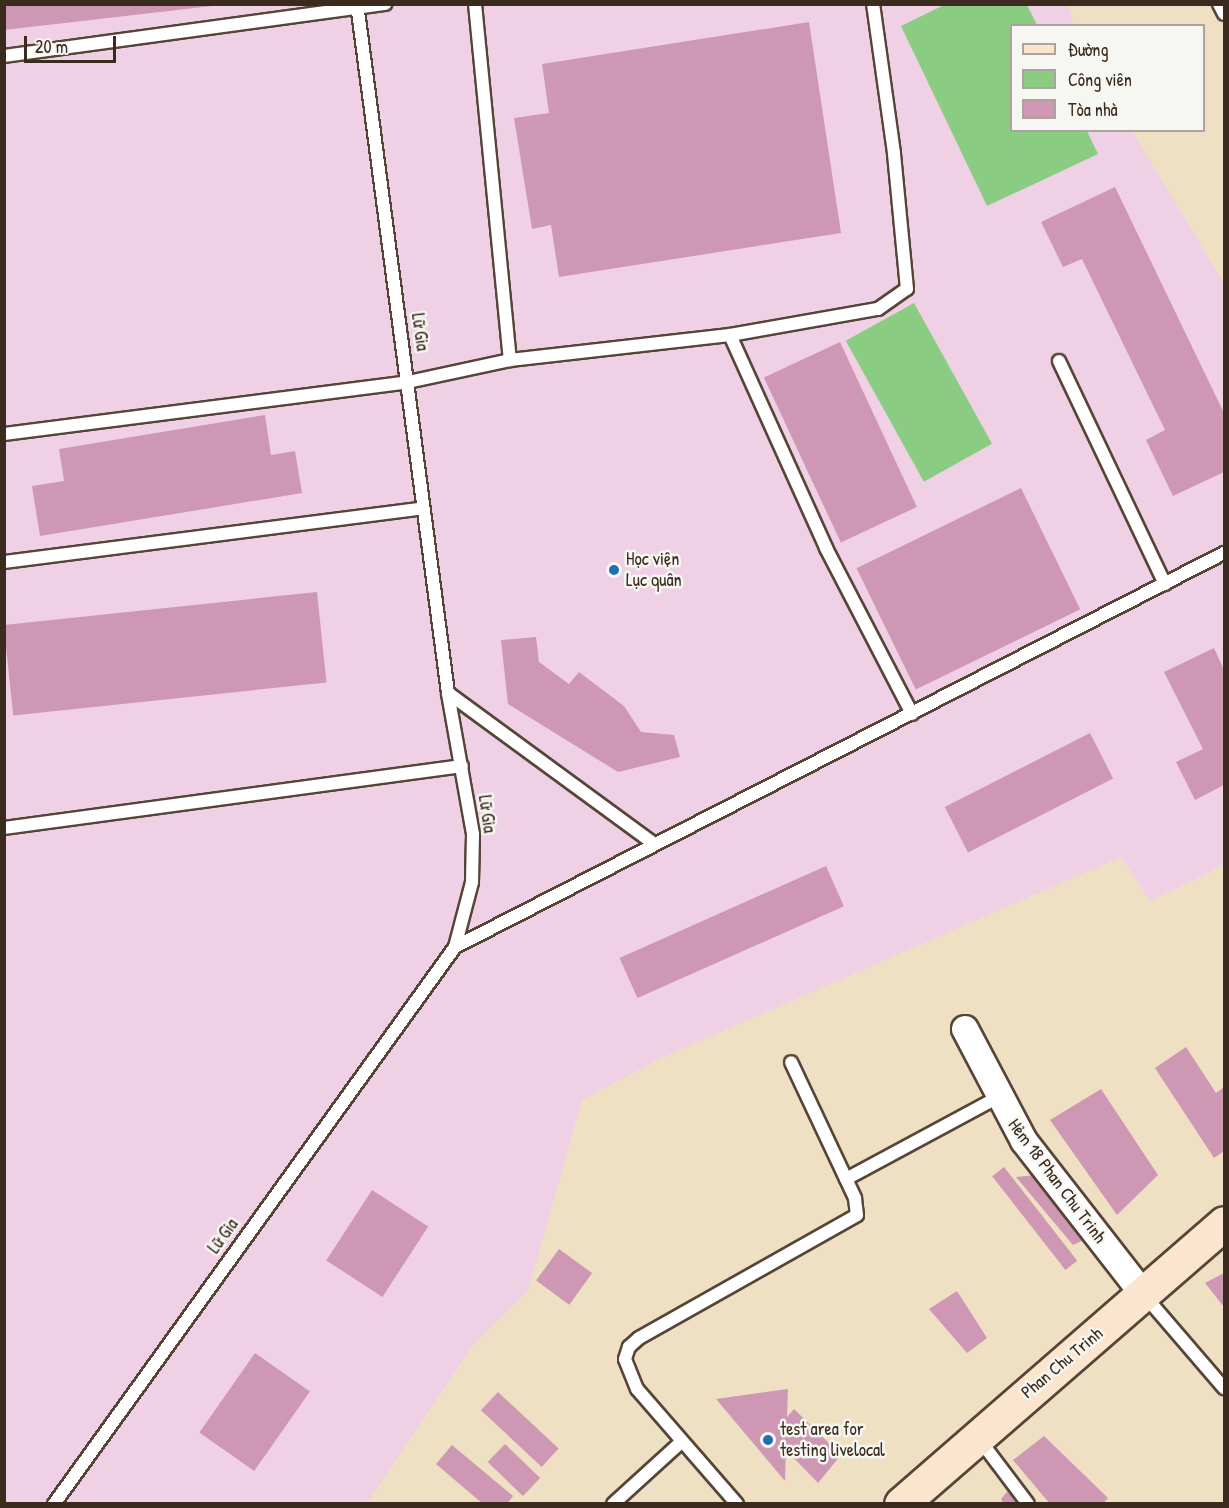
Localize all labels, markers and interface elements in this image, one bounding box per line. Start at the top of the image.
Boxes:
scale bar [27,24,118,62]
legend [1010,24,1205,132]
text: 20 m [35,34,68,59]
text: Đường [1068,37,1109,62]
text: Công viên [1068,67,1132,92]
text: Tòa nhà [1068,97,1118,122]
street label: Lữ Gia [407,312,433,352]
place label: Học viện Lục quân [626,549,682,592]
marker: Học viện Lục quân [607,563,621,577]
street label: Lữ Gia [474,794,500,834]
street label: Hẻm 18 Phan Chu Trinh [1003,1115,1111,1247]
street label: Lữ Gia [203,1214,243,1258]
street label: Phan Chu Trinh [1017,1323,1107,1403]
place label: test area for testing livelocal [780,1419,885,1462]
marker: test area for testing livelocal [761,1433,775,1447]

